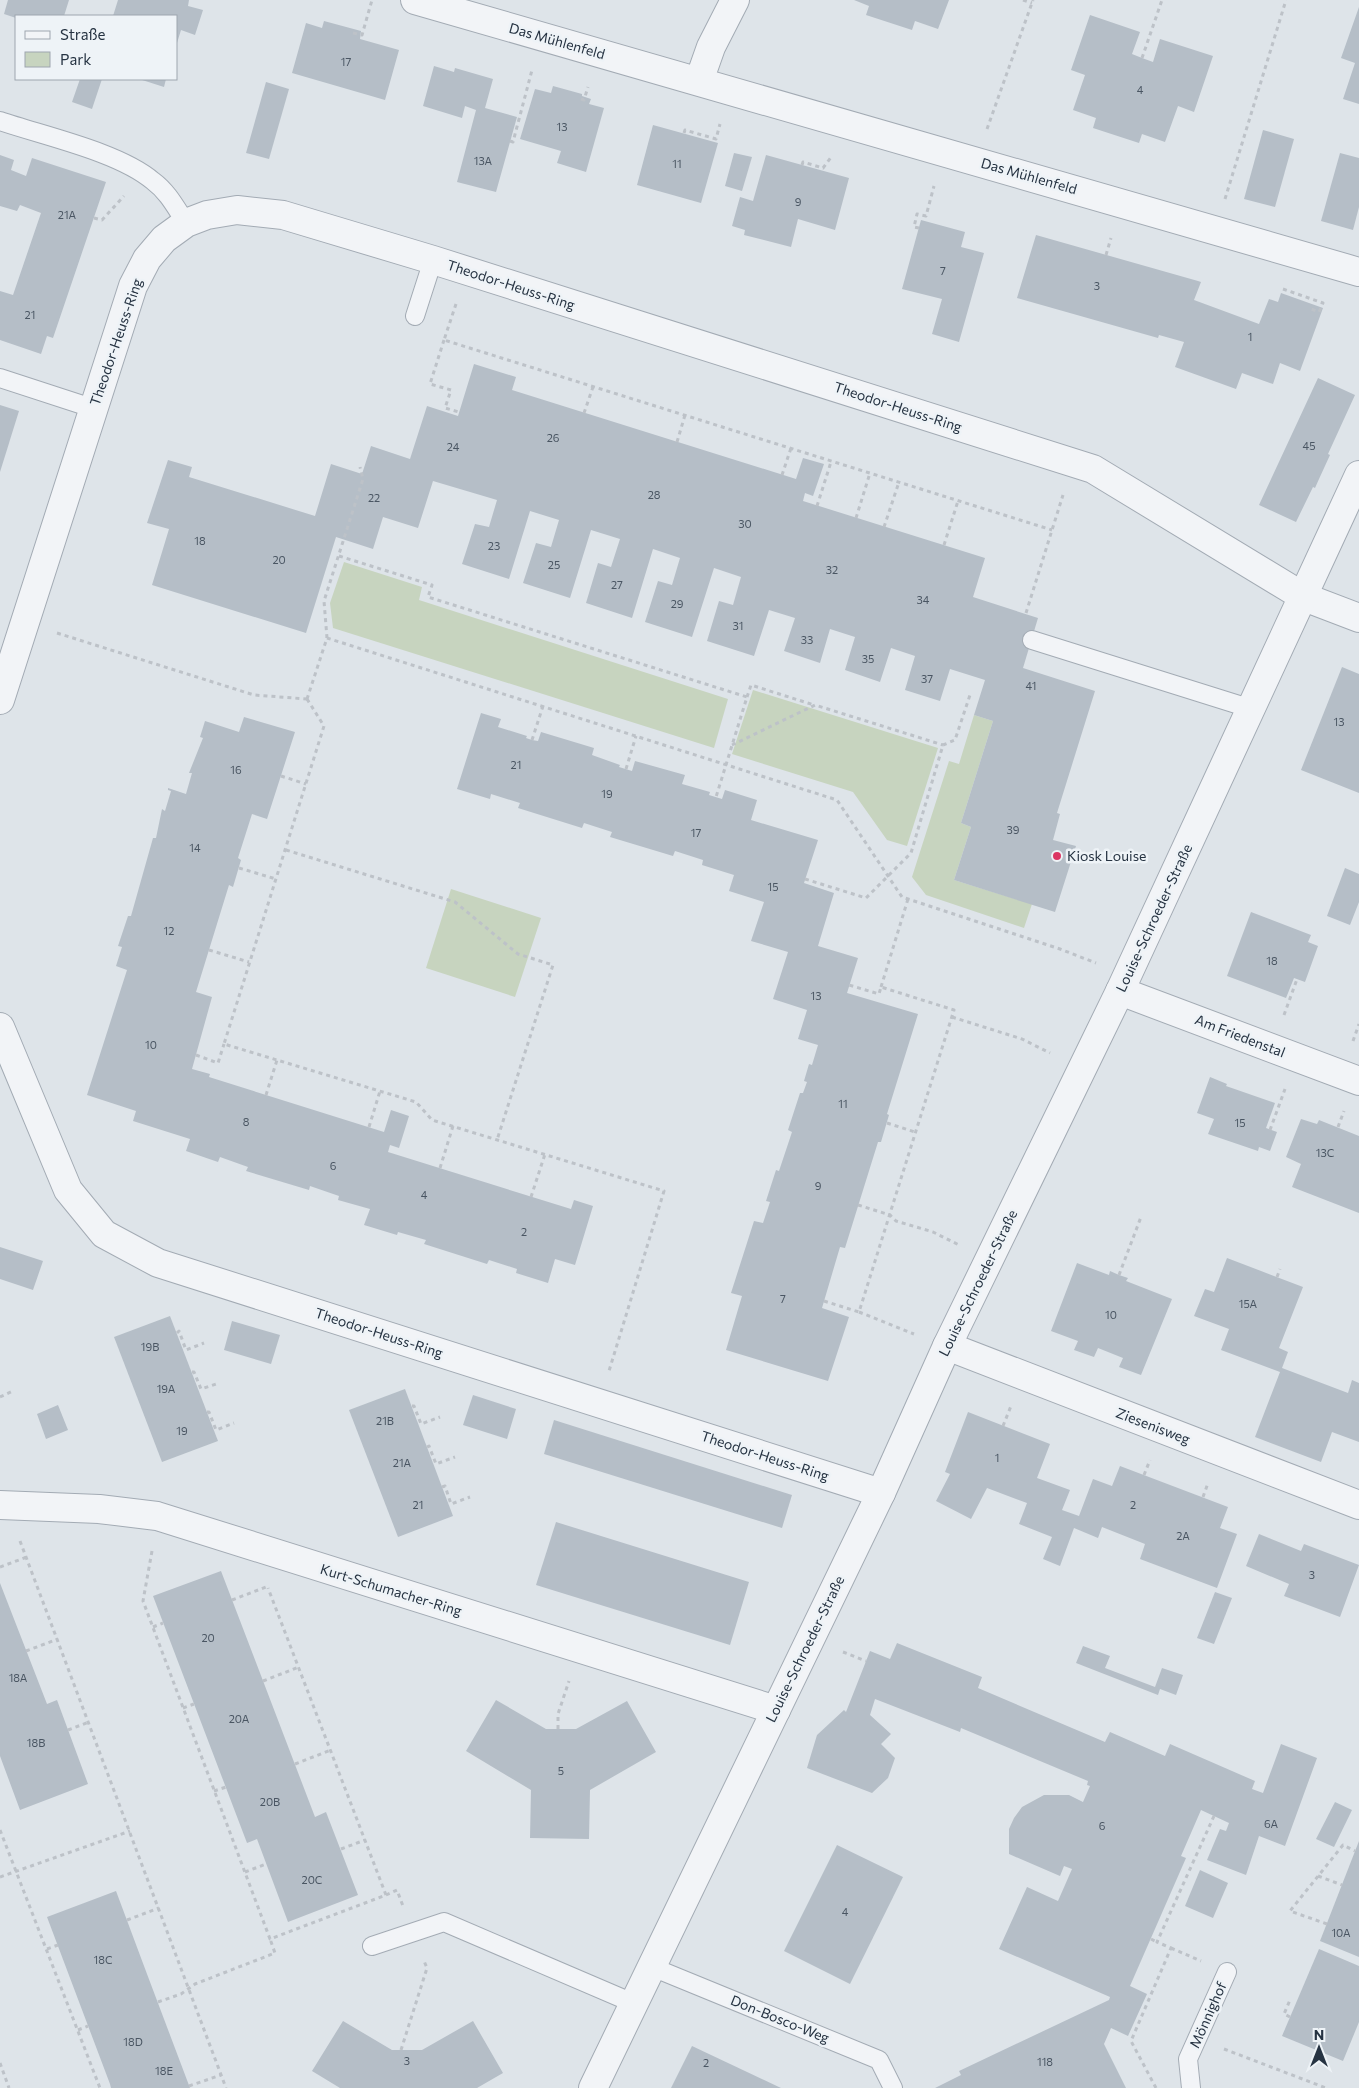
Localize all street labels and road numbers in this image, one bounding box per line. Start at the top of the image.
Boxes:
street label: Das Mühlenfeld [507,19,607,62]
street label: Das Mühlenfeld [979,154,1079,197]
street label: Theodor-Heuss-Ring [445,256,578,313]
street label: Theodor-Heuss-Ring [86,276,145,408]
street label: Theodor-Heuss-Ring [832,378,965,435]
street label: Louise-Schroeder-Straße [1112,841,1195,994]
street label: Am Friedenstal [1193,1011,1288,1061]
street label: Louise-Schroeder-Straße [935,1207,1021,1359]
street label: Theodor-Heuss-Ring [313,1304,446,1361]
street label: Ziesenisweg [1114,1404,1193,1448]
street label: Theodor-Heuss-Ring [699,1427,832,1484]
street label: Kurt-Schumacher-Ring [318,1560,464,1619]
street label: Louise-Schroeder-Straße [762,1573,848,1725]
street label: Mönnighof [1185,1979,1230,2051]
street label: Don-Bosco-Weg [728,1991,832,2046]

